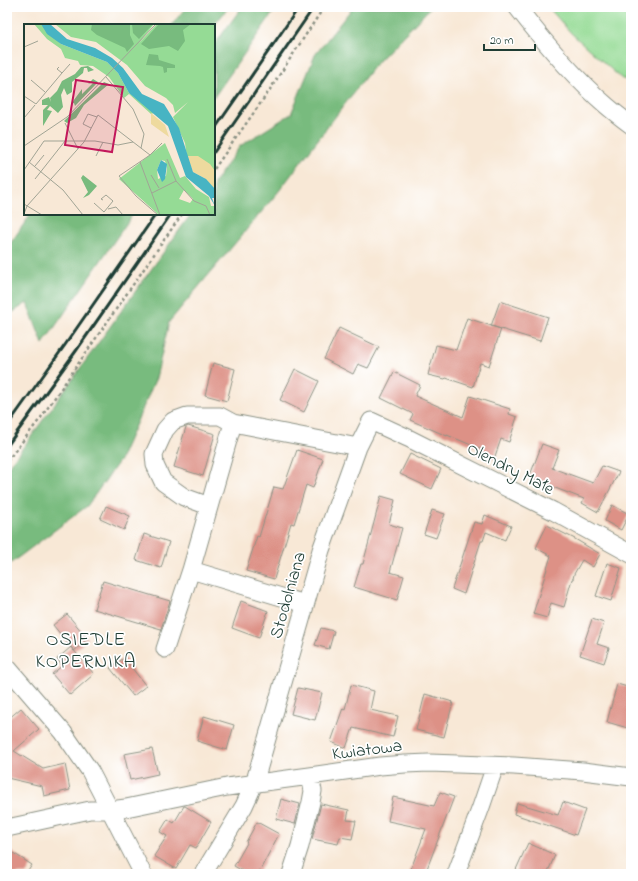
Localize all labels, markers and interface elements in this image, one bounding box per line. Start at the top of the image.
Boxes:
inset map [24,24,215,215]
scale bar [484,26,535,52]
text: 20 m [490,32,513,50]
street label: Olendry Małe [462,437,559,503]
street label: Stodolniana [264,549,314,642]
district label: OSIEDLE KOPERNIKA [36,627,136,676]
street label: Kwiatowa [331,734,404,768]

